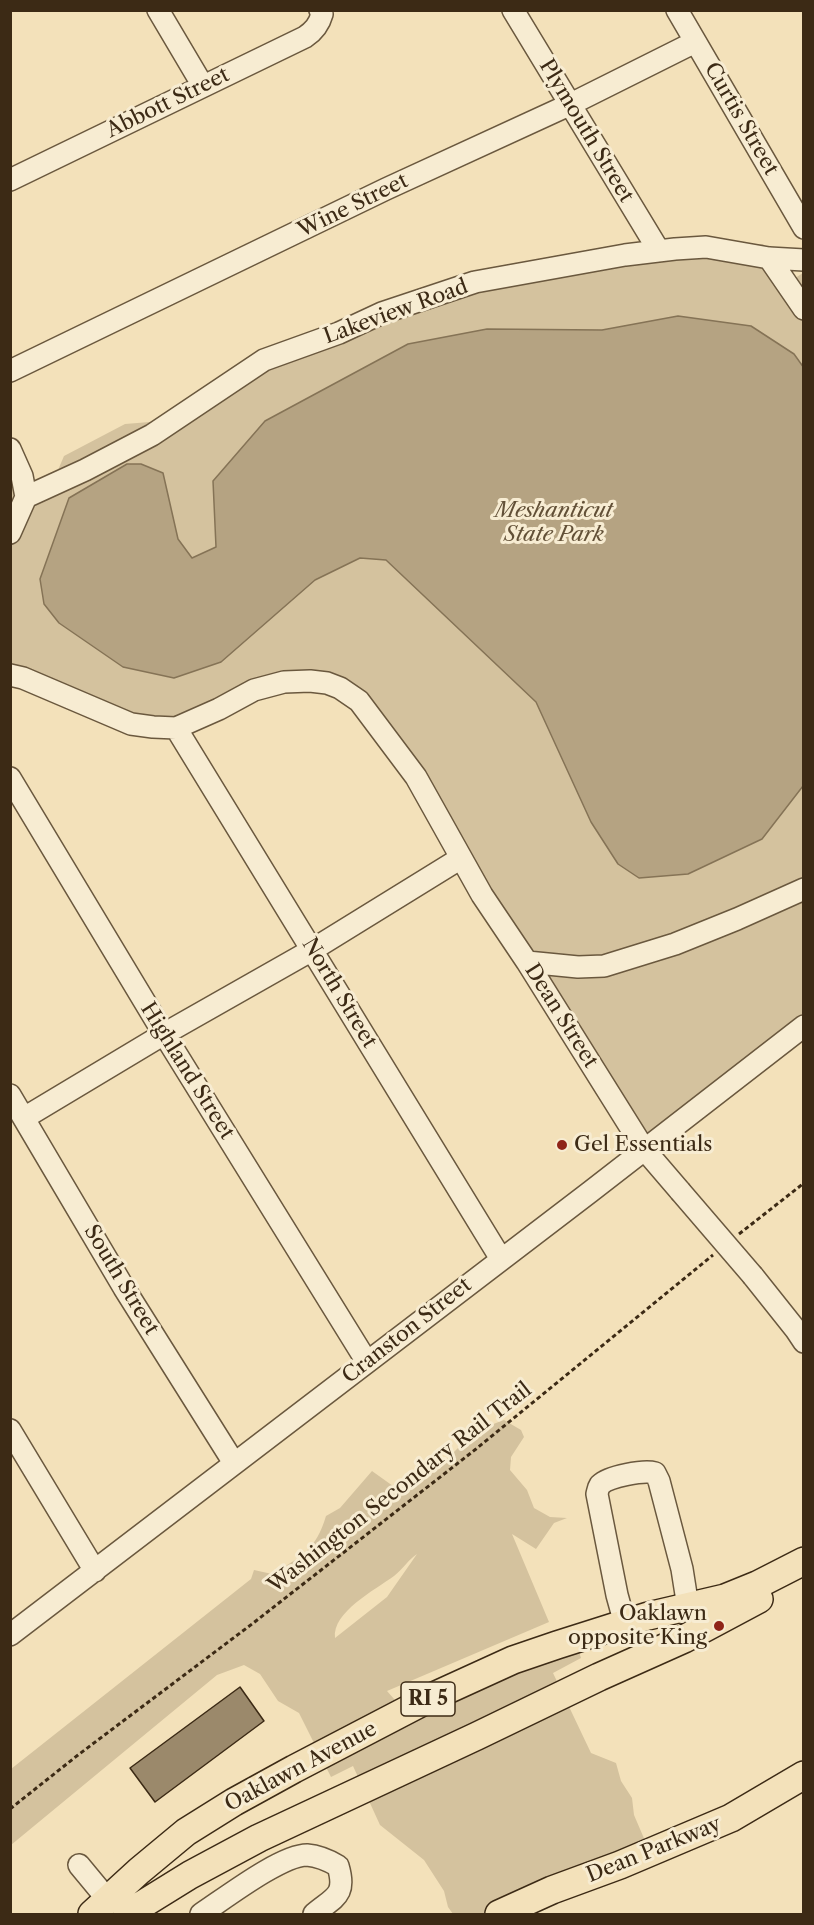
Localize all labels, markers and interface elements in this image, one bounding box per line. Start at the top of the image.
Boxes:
street label: Plymouth Street [533,55,639,207]
street label: Curtis Street [699,58,783,180]
street label: Abbott Street [102,62,234,144]
street label: Wine Street [294,169,412,243]
street label: Lakeview Road [320,274,472,350]
park label: Meshanticut State Park [495,498,613,548]
street label: North Street [296,933,382,1053]
street label: Dean Street [519,959,603,1073]
street label: Highland Street [135,998,239,1144]
place label: Gel Essentials [574,1132,712,1158]
marker: Gel Essentials [555,1138,569,1152]
street label: South Street [78,1220,164,1340]
street label: Cranston Street [337,1273,477,1389]
street label: Washington Secondary Rail Trail [263,1377,537,1599]
place label: Oaklawn opposite King [568,1601,707,1651]
marker: Oaklawn opposite King [712,1619,726,1633]
road number: RI 5 [401,1682,455,1716]
street label: Oaklawn Avenue [221,1716,381,1818]
street label: Dean Parkway [583,1812,725,1888]

